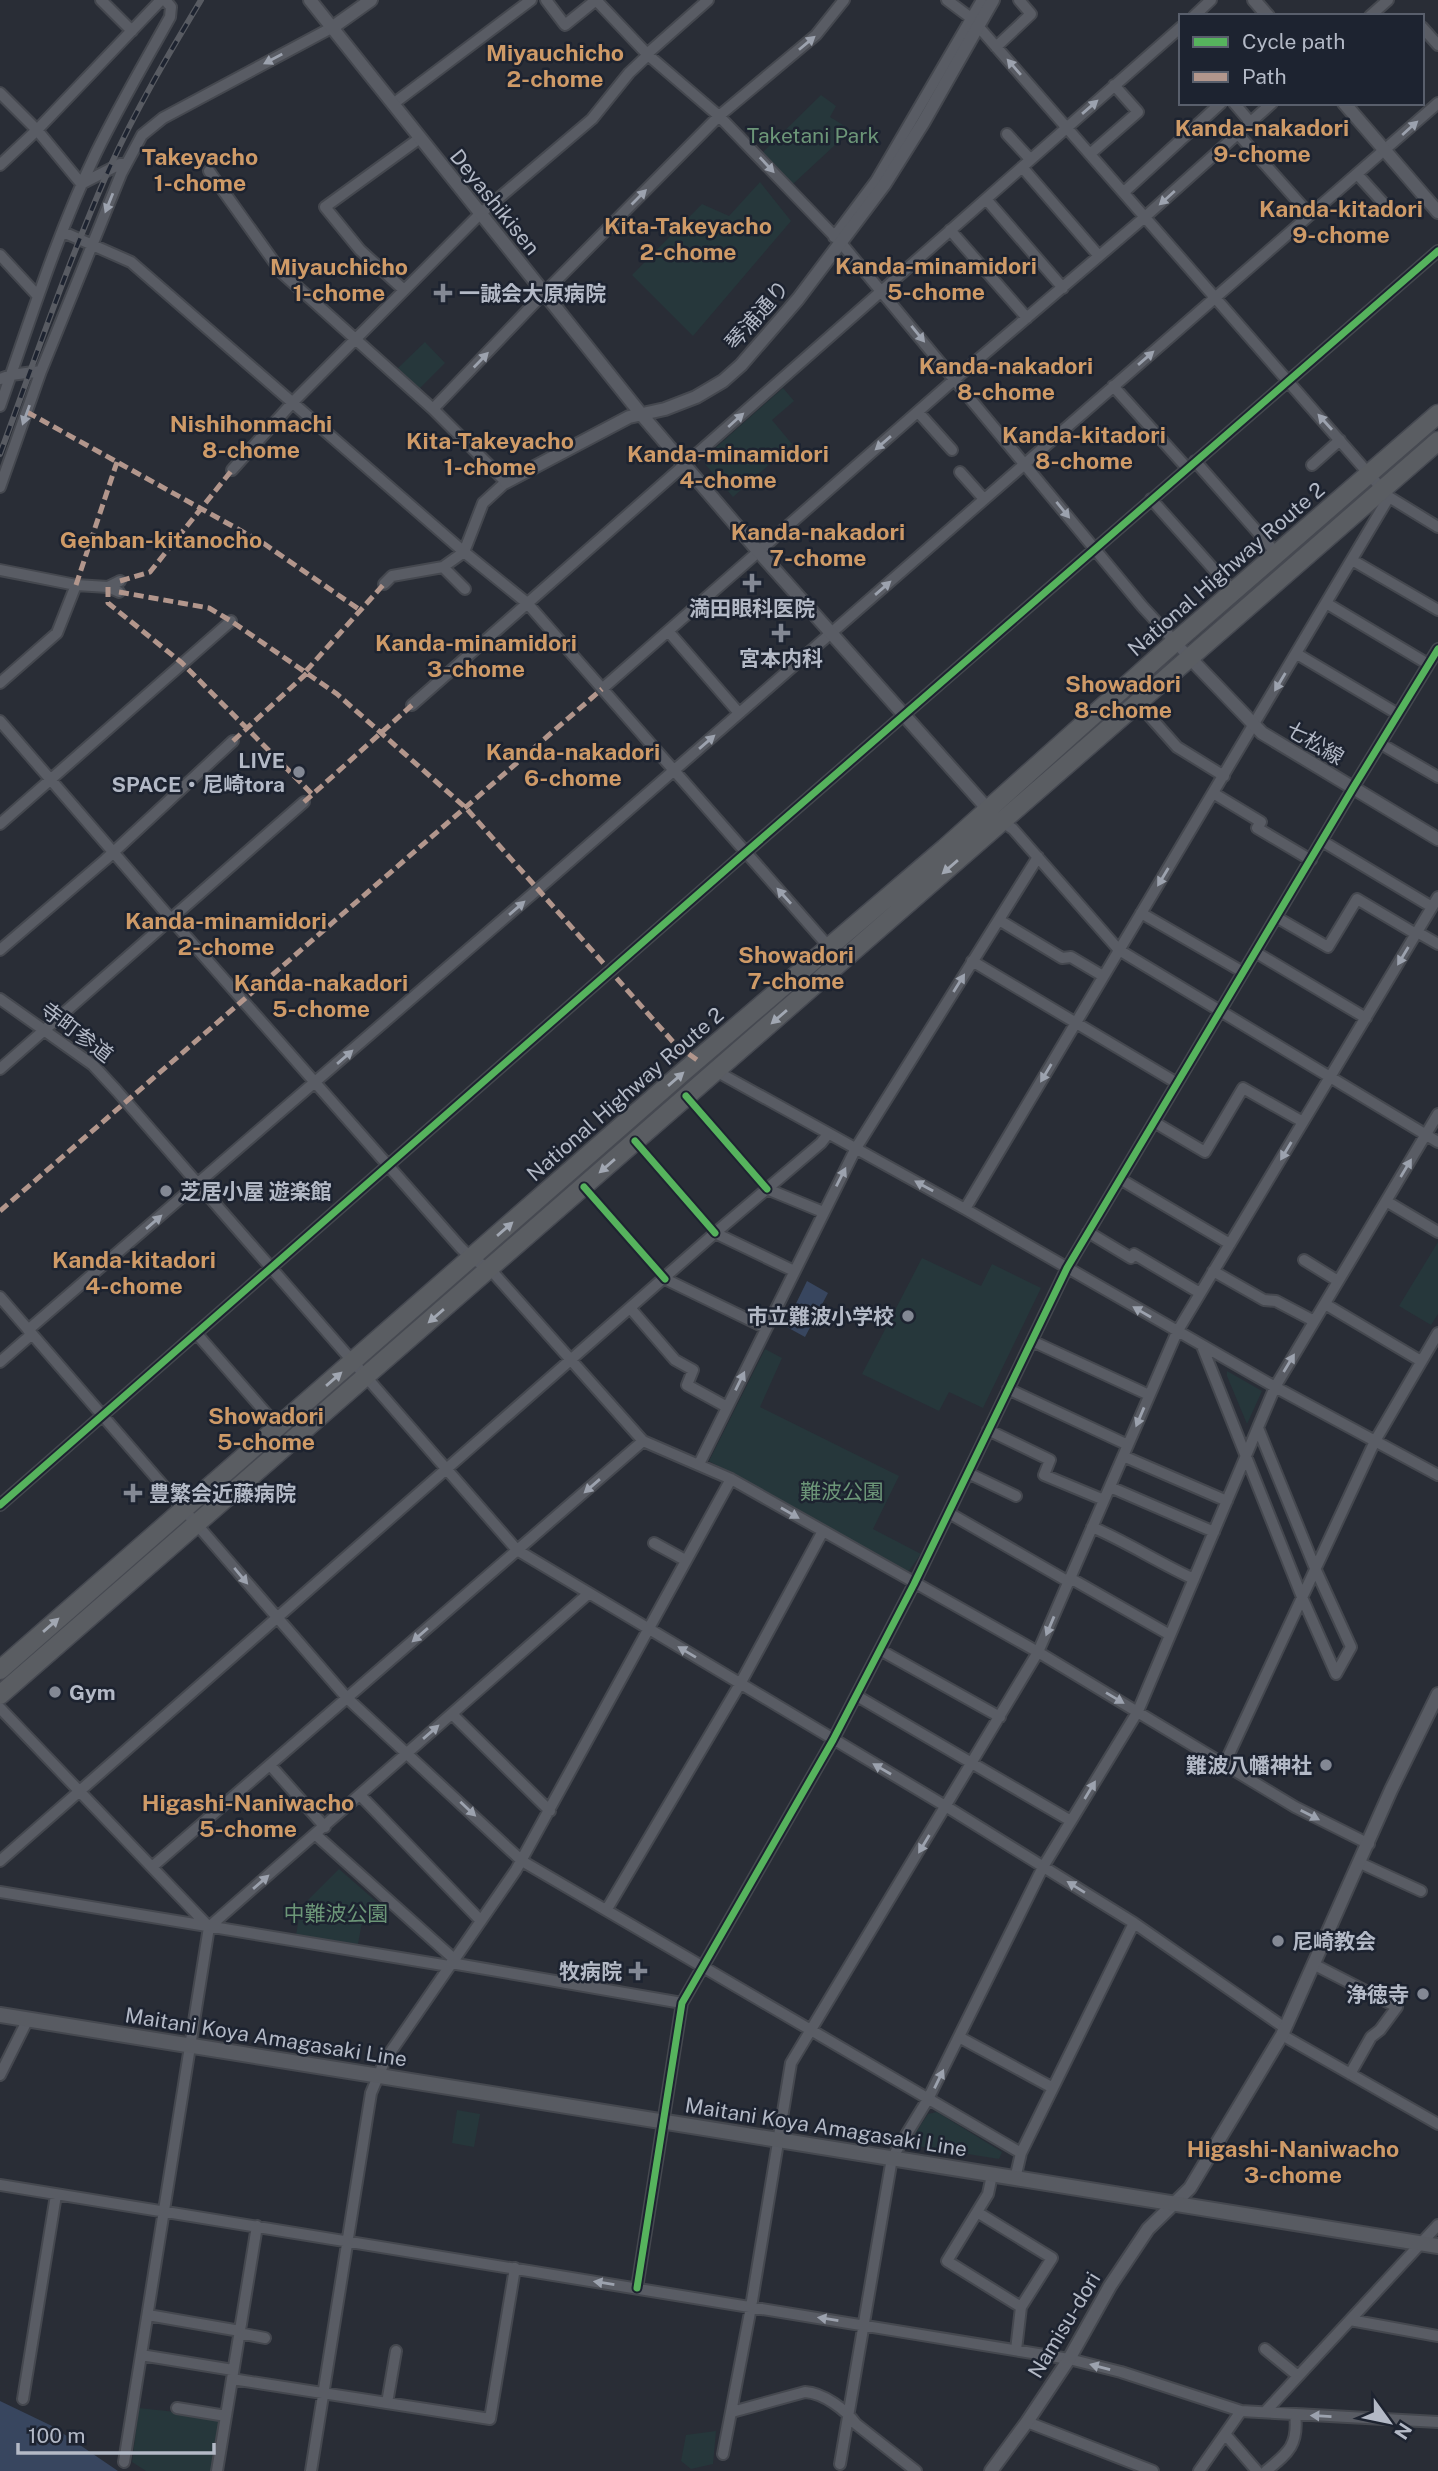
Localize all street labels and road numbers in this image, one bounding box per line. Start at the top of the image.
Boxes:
street label: Deyashikisen [445,144,545,260]
street label: 琴浦通り [720,275,794,355]
street label: National Highway Route 2 [1123,477,1329,661]
street label: 七松線 [1282,716,1348,770]
street label: 寺町参道 [36,997,118,1067]
street label: National Highway Route 2 [522,1002,728,1186]
street label: Maitani Koya Amagasaki Line [123,2002,409,2072]
street label: Maitani Koya Amagasaki Line [683,2092,969,2162]
street label: Namisu-dori [1023,2267,1105,2383]

